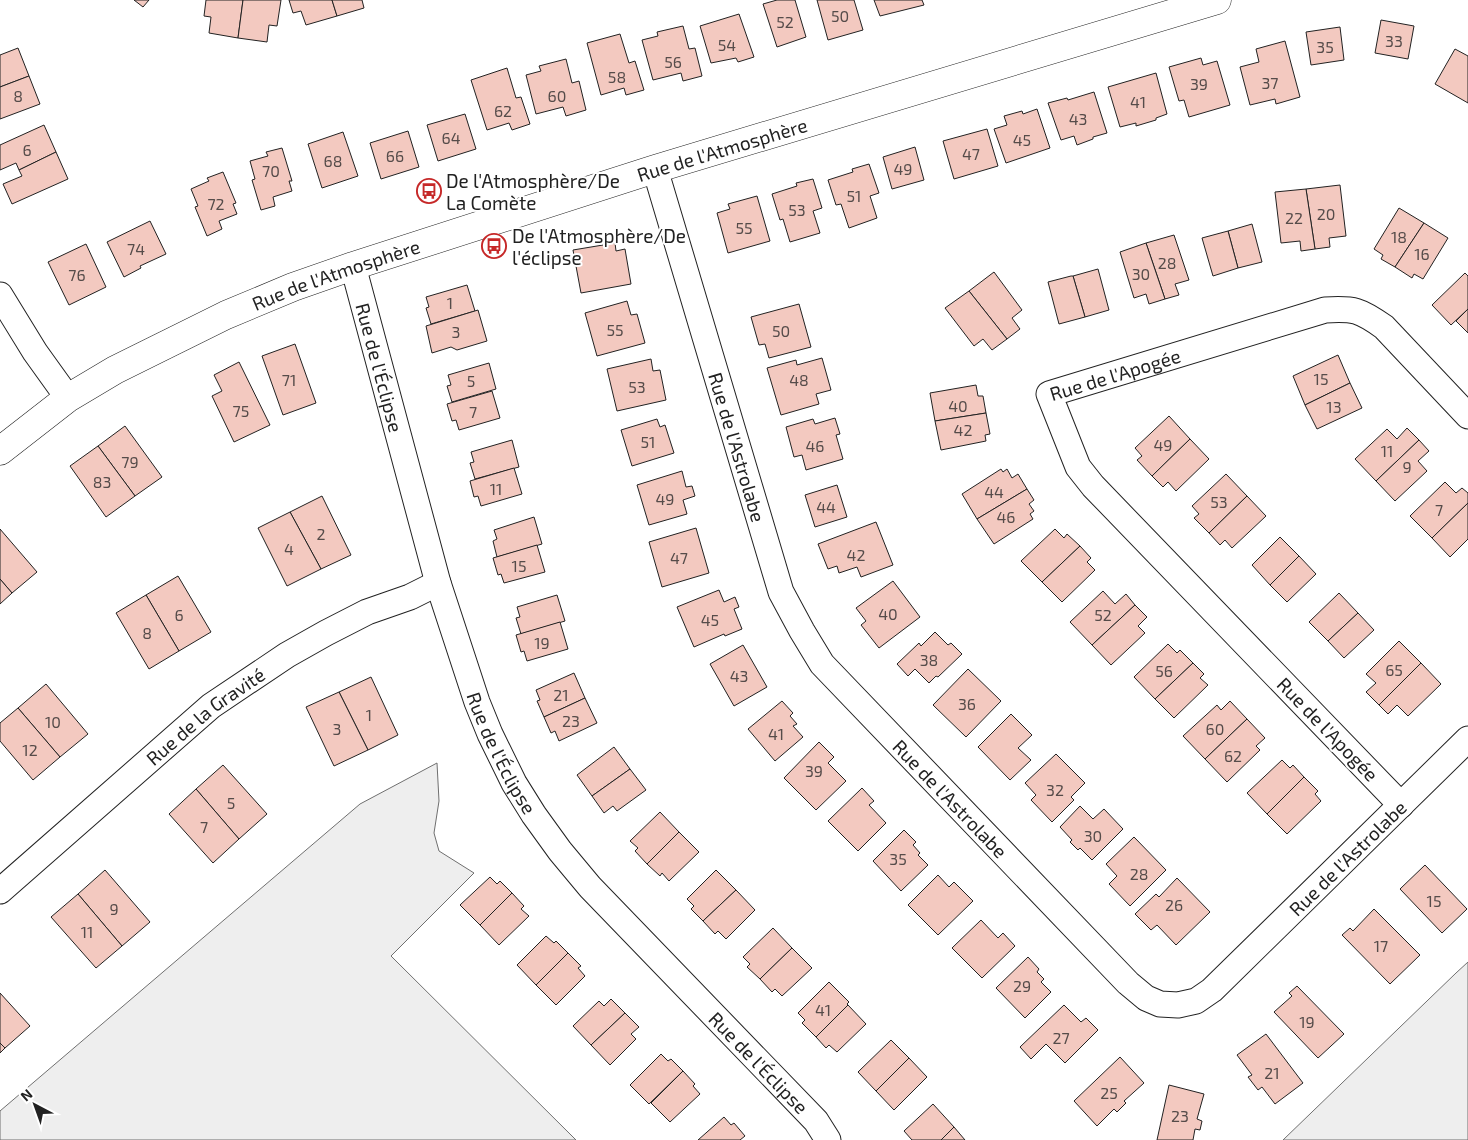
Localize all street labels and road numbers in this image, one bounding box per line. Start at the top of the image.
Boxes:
street label: Rue de l'Atmosphère [634,112,810,186]
street label: Rue de l'Atmosphère [248,234,423,314]
street label: Rue de l'Éclipse [352,300,409,435]
street label: Rue de l'Apogée [1047,343,1183,405]
street label: Rue de l'Astrolabe [705,369,771,524]
street label: Rue de la Gravité [141,662,269,769]
street label: Rue de l'Apogée [1273,672,1383,786]
street label: Rue de l'Éclipse [463,689,542,818]
street label: Rue de l'Astrolabe [889,734,1013,862]
street label: Rue de l'Astrolabe [1284,795,1410,920]
street label: Rue de l'Éclipse [705,1006,814,1118]

